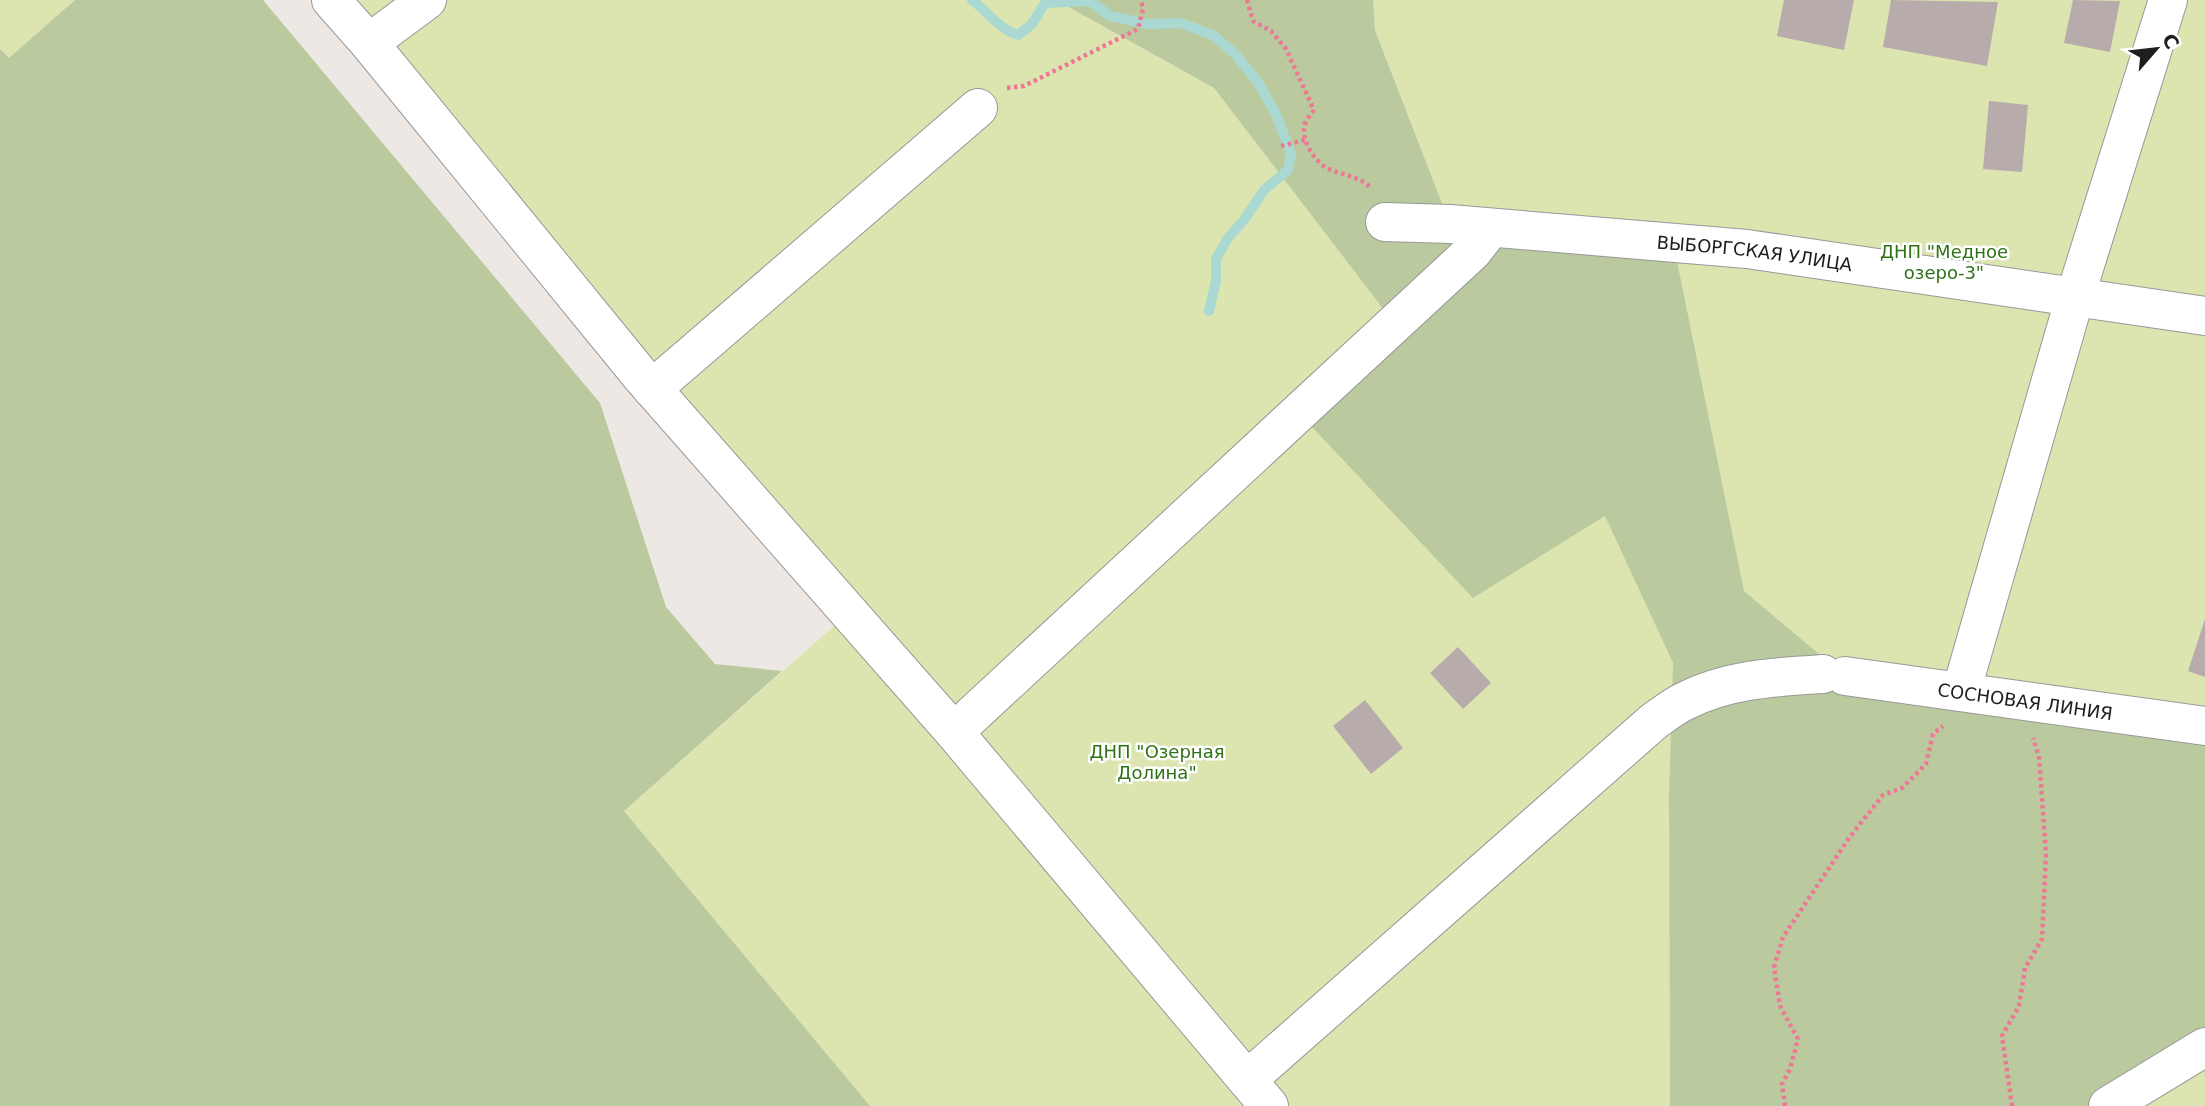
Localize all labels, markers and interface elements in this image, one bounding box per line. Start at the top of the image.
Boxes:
north arrow [2121,14,2191,84]
text: С [2158,30,2184,52]
street label: ВЫБОРГСКАЯ УЛИЦА [1656,231,1854,275]
park label: ДНП "Медное озеро-3" [1880,241,2008,283]
street label: СОСНОВАЯ ЛИНИЯ [1936,678,2114,724]
park label: ДНП "Озерная Долина" [1090,741,1225,783]

